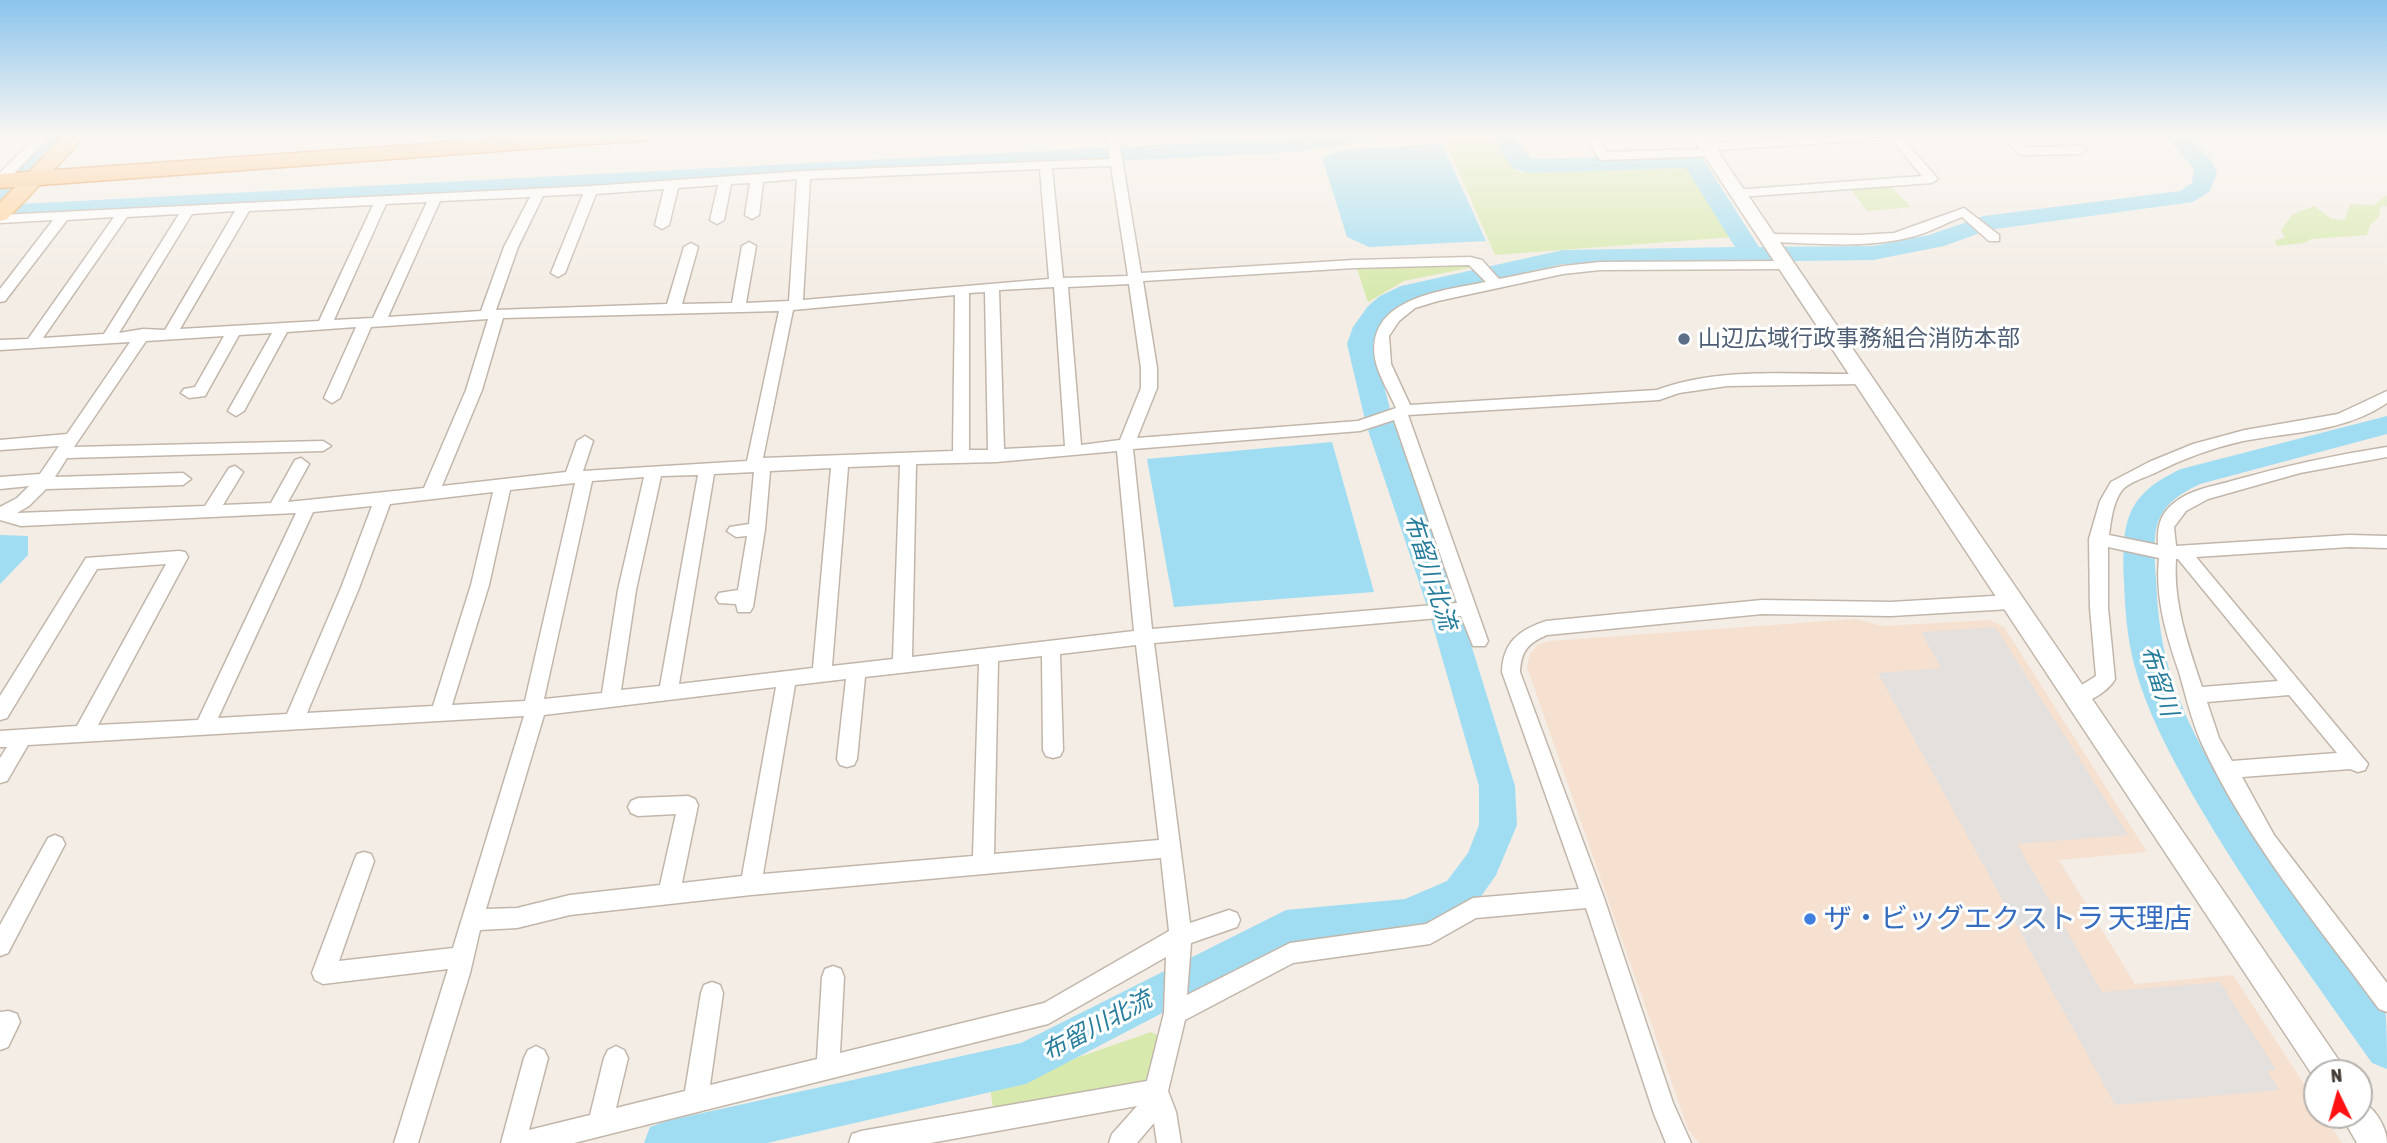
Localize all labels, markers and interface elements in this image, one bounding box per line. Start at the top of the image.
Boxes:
place label: 山辺広域行政事務組合消防本部 [1698,325,2020,353]
marker: 山辺広域行政事務組合消防本部 [1676,331,1692,347]
water label: 布留川北流 [1398,510,1462,634]
water label: 布留川 [2134,642,2184,720]
place label: ザ・ビッグエクストラ 天理店 [1824,902,2192,936]
marker: ザ・ビッグエクストラ 天理店 [1802,911,1818,927]
water label: 布留川北流 [1037,985,1157,1067]
north arrow [2303,1059,2373,1129]
text: N [2330,1064,2343,1087]

